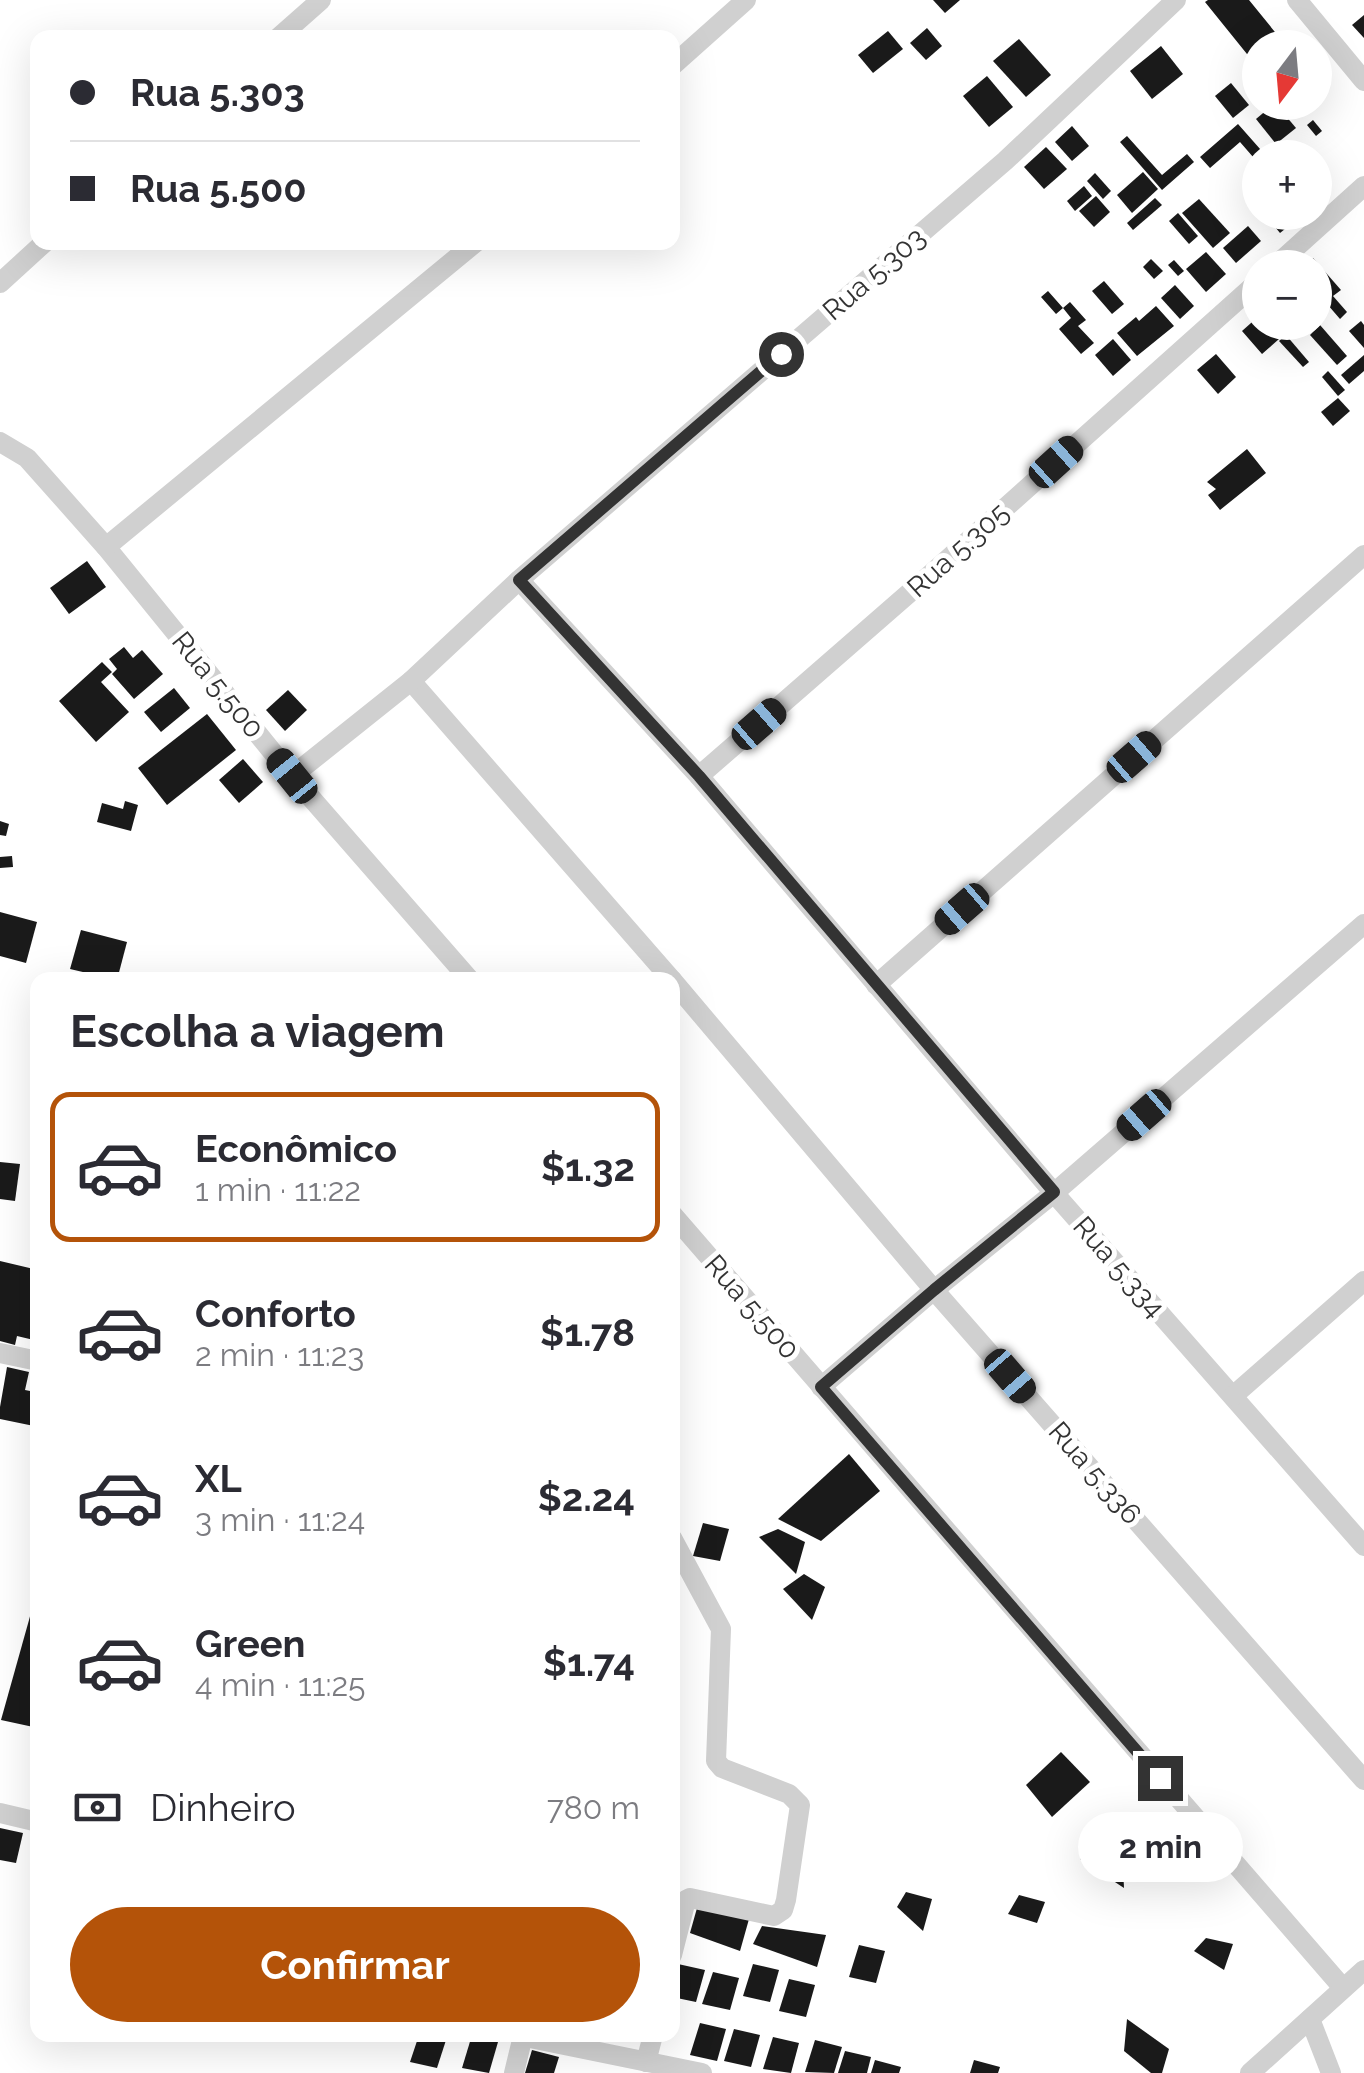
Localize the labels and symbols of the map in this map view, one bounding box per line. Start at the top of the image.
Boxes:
north arrow [1242,30,1332,120]
street label: Rua 5.303 [816,221,932,327]
route start [759,332,804,377]
car [1024,431,1088,493]
street label: Rua 5.305 [901,496,1015,604]
street label: Rua 5.500 [165,625,271,745]
car [727,693,791,755]
car [1102,726,1166,788]
car [261,743,323,809]
car [930,878,994,940]
car [1112,1084,1176,1146]
street label: Rua 5.334 [1066,1210,1172,1324]
street label: Rua 5.500 [698,1248,806,1366]
car [979,1344,1041,1408]
street label: Rua 5.336 [1042,1415,1148,1531]
route end [1138,1756,1183,1801]
callout: 2 min [1078,1813,1242,1883]

